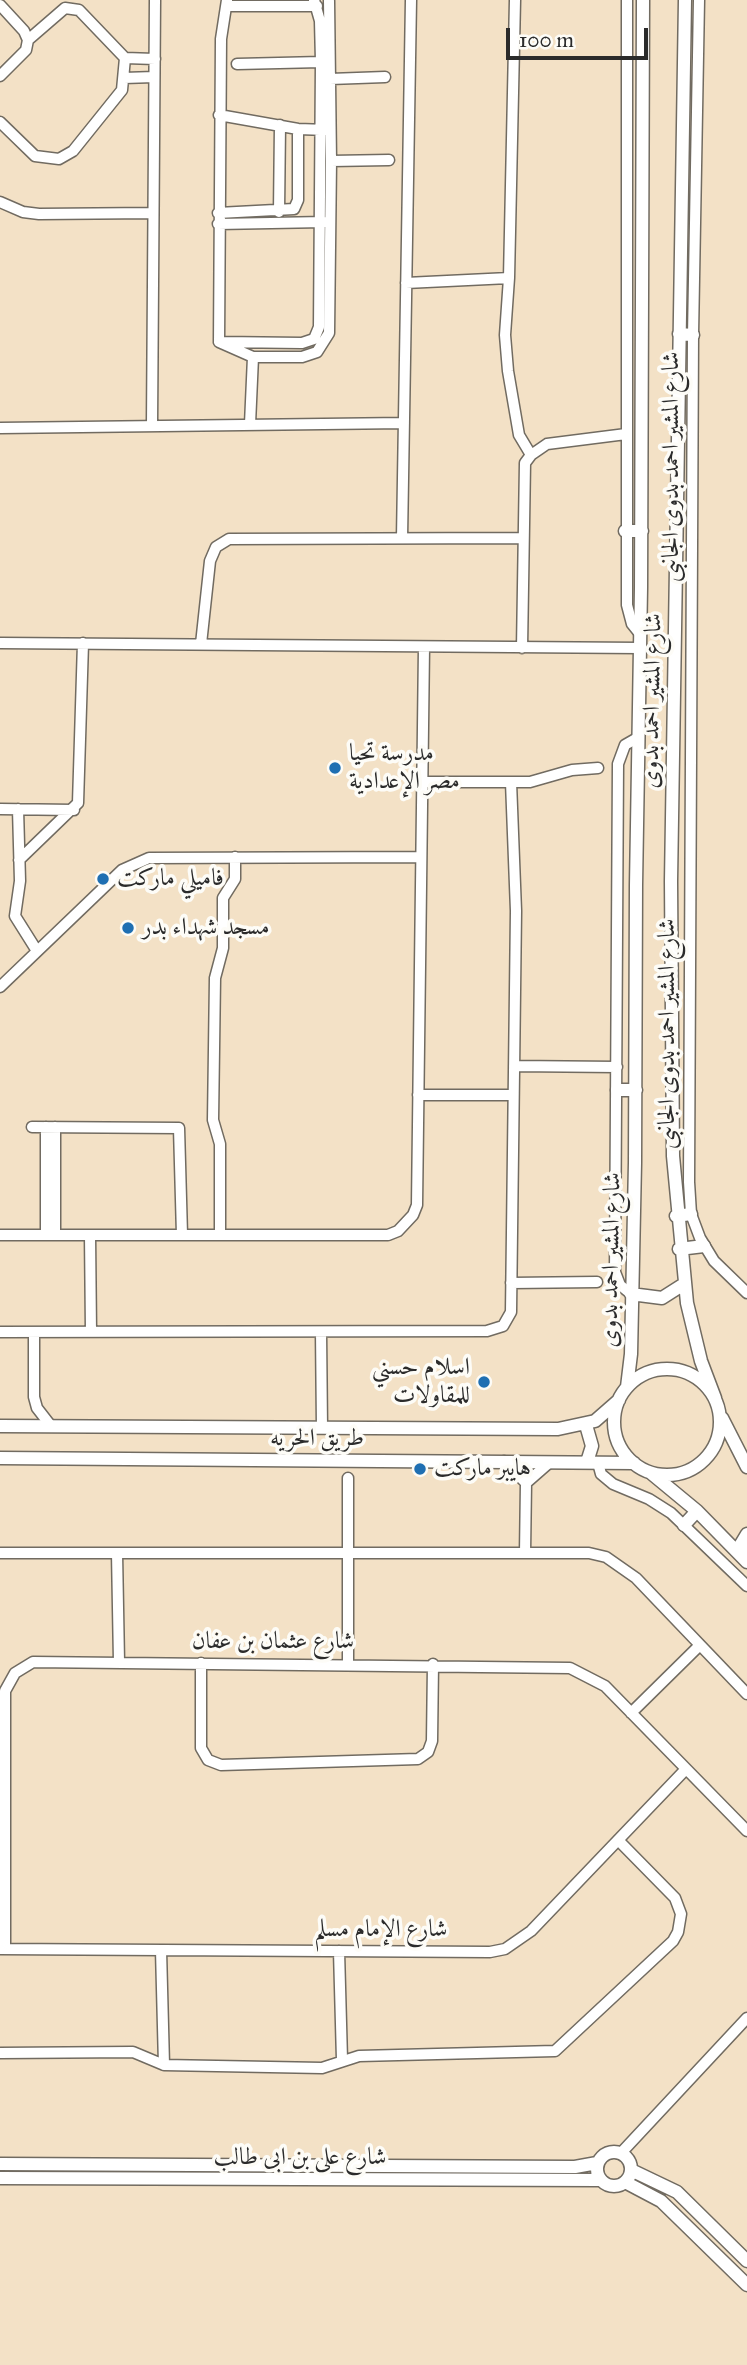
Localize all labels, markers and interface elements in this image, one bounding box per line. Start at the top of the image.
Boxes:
scale bar [509,14,651,58]
text: 100 m [519,27,574,53]
street label: شارع المشير احمد بدوى الجانبى [658,352,686,582]
street label: شارع المشير احمد بدوى [637,613,669,789]
place label: مدرسة تحيا مصر الإعدادية [349,740,460,796]
marker: مدرسة تحيا مصر الإعدادية [327,760,343,776]
place label: فاميلي ماركت [117,865,224,893]
marker: فاميلي ماركت [95,871,111,887]
place label: مسجد شهداء بدر [142,914,270,942]
street label: شارع المشير احمد بدوى الجانبى [654,919,682,1149]
marker: مسجد شهداء بدر [120,920,136,936]
street label: شارع المشير احمد بدوى [596,1172,628,1348]
place label: اسلام حسني للمقاولات [372,1354,470,1410]
marker: اسلام حسني للمقاولات [476,1374,492,1390]
street label: طريق الحريه [270,1425,364,1453]
place label: هايبر ماركت [434,1455,531,1483]
marker: هايبر ماركت [412,1461,428,1477]
street label: شارع عثمان بن عفان [192,1628,354,1656]
street label: شارع الإمام مسلم [315,1916,447,1944]
street label: شارع على بن ابى طالب [214,2144,386,2172]

